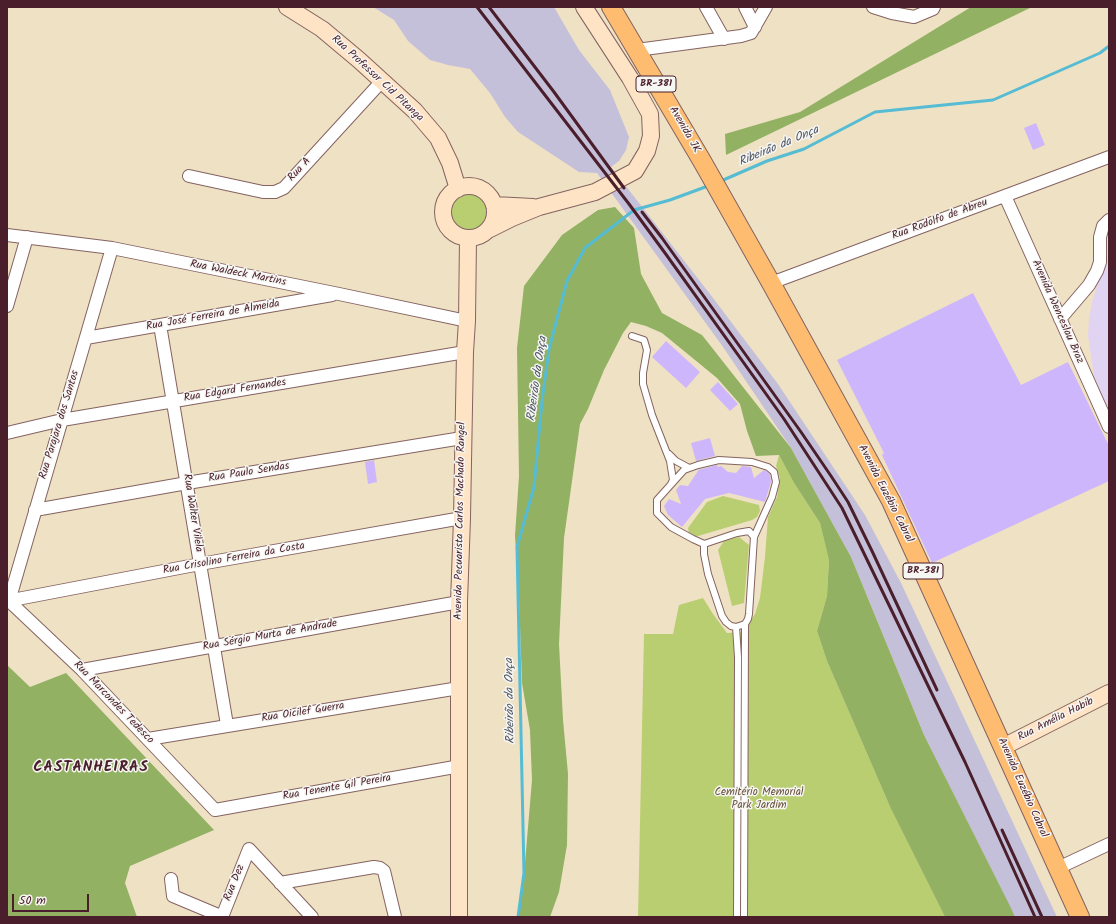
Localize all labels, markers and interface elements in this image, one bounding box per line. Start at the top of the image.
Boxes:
street label: Rua Professor Cid Pitanga [328,33,426,125]
road number: BR-381 [636,76,676,92]
street label: Avenida JK [665,104,703,156]
water label: Ribeirão da Onça [737,124,821,170]
street label: Rua A [286,155,314,185]
street label: Rua Rodolfo de Abreu [890,197,990,243]
street label: Rua Waldeck Martins [189,258,287,290]
street label: Avenida Wenceslau Braz [1028,258,1086,366]
street label: Rua José Ferreira de Almeida [145,298,281,334]
water label: Ribeirão da Onça [525,336,551,422]
street label: Rua Parajara dos Santos [37,369,83,481]
street label: Rua Edgard Fernandes [183,376,287,406]
street label: Avenida Pecuarista Carlos Machado Rangel [453,422,469,620]
street label: Avenida Euzébio Cabral [855,443,915,545]
street label: Rua Paulo Sendas [208,460,290,486]
street label: Rua Walter Vilela [179,473,205,553]
street label: Rua Crisolino Ferreira da Costa [162,540,306,578]
road number: BR-381 [903,563,943,579]
street label: Rua Sérgio Murta de Andrade [202,618,338,654]
water label: Ribeirão da Onça [503,658,519,744]
street label: Rua Marcondes Tedesco [70,659,156,747]
street label: Rua Amélia Habib [1016,695,1096,745]
street label: Rua Oicilef Guerra [261,700,345,726]
street label: Avenida Euzébio Cabral [994,736,1050,840]
district label: CASTANHEIRAS [33,759,149,777]
street label: Rua Tenente Gil Pereira [282,772,392,804]
park label: Cemitério Memorial Park Jardim [714,786,804,812]
street label: Rua Dez [222,863,248,903]
scale bar [14,886,91,912]
text: 50 m [19,891,46,910]

